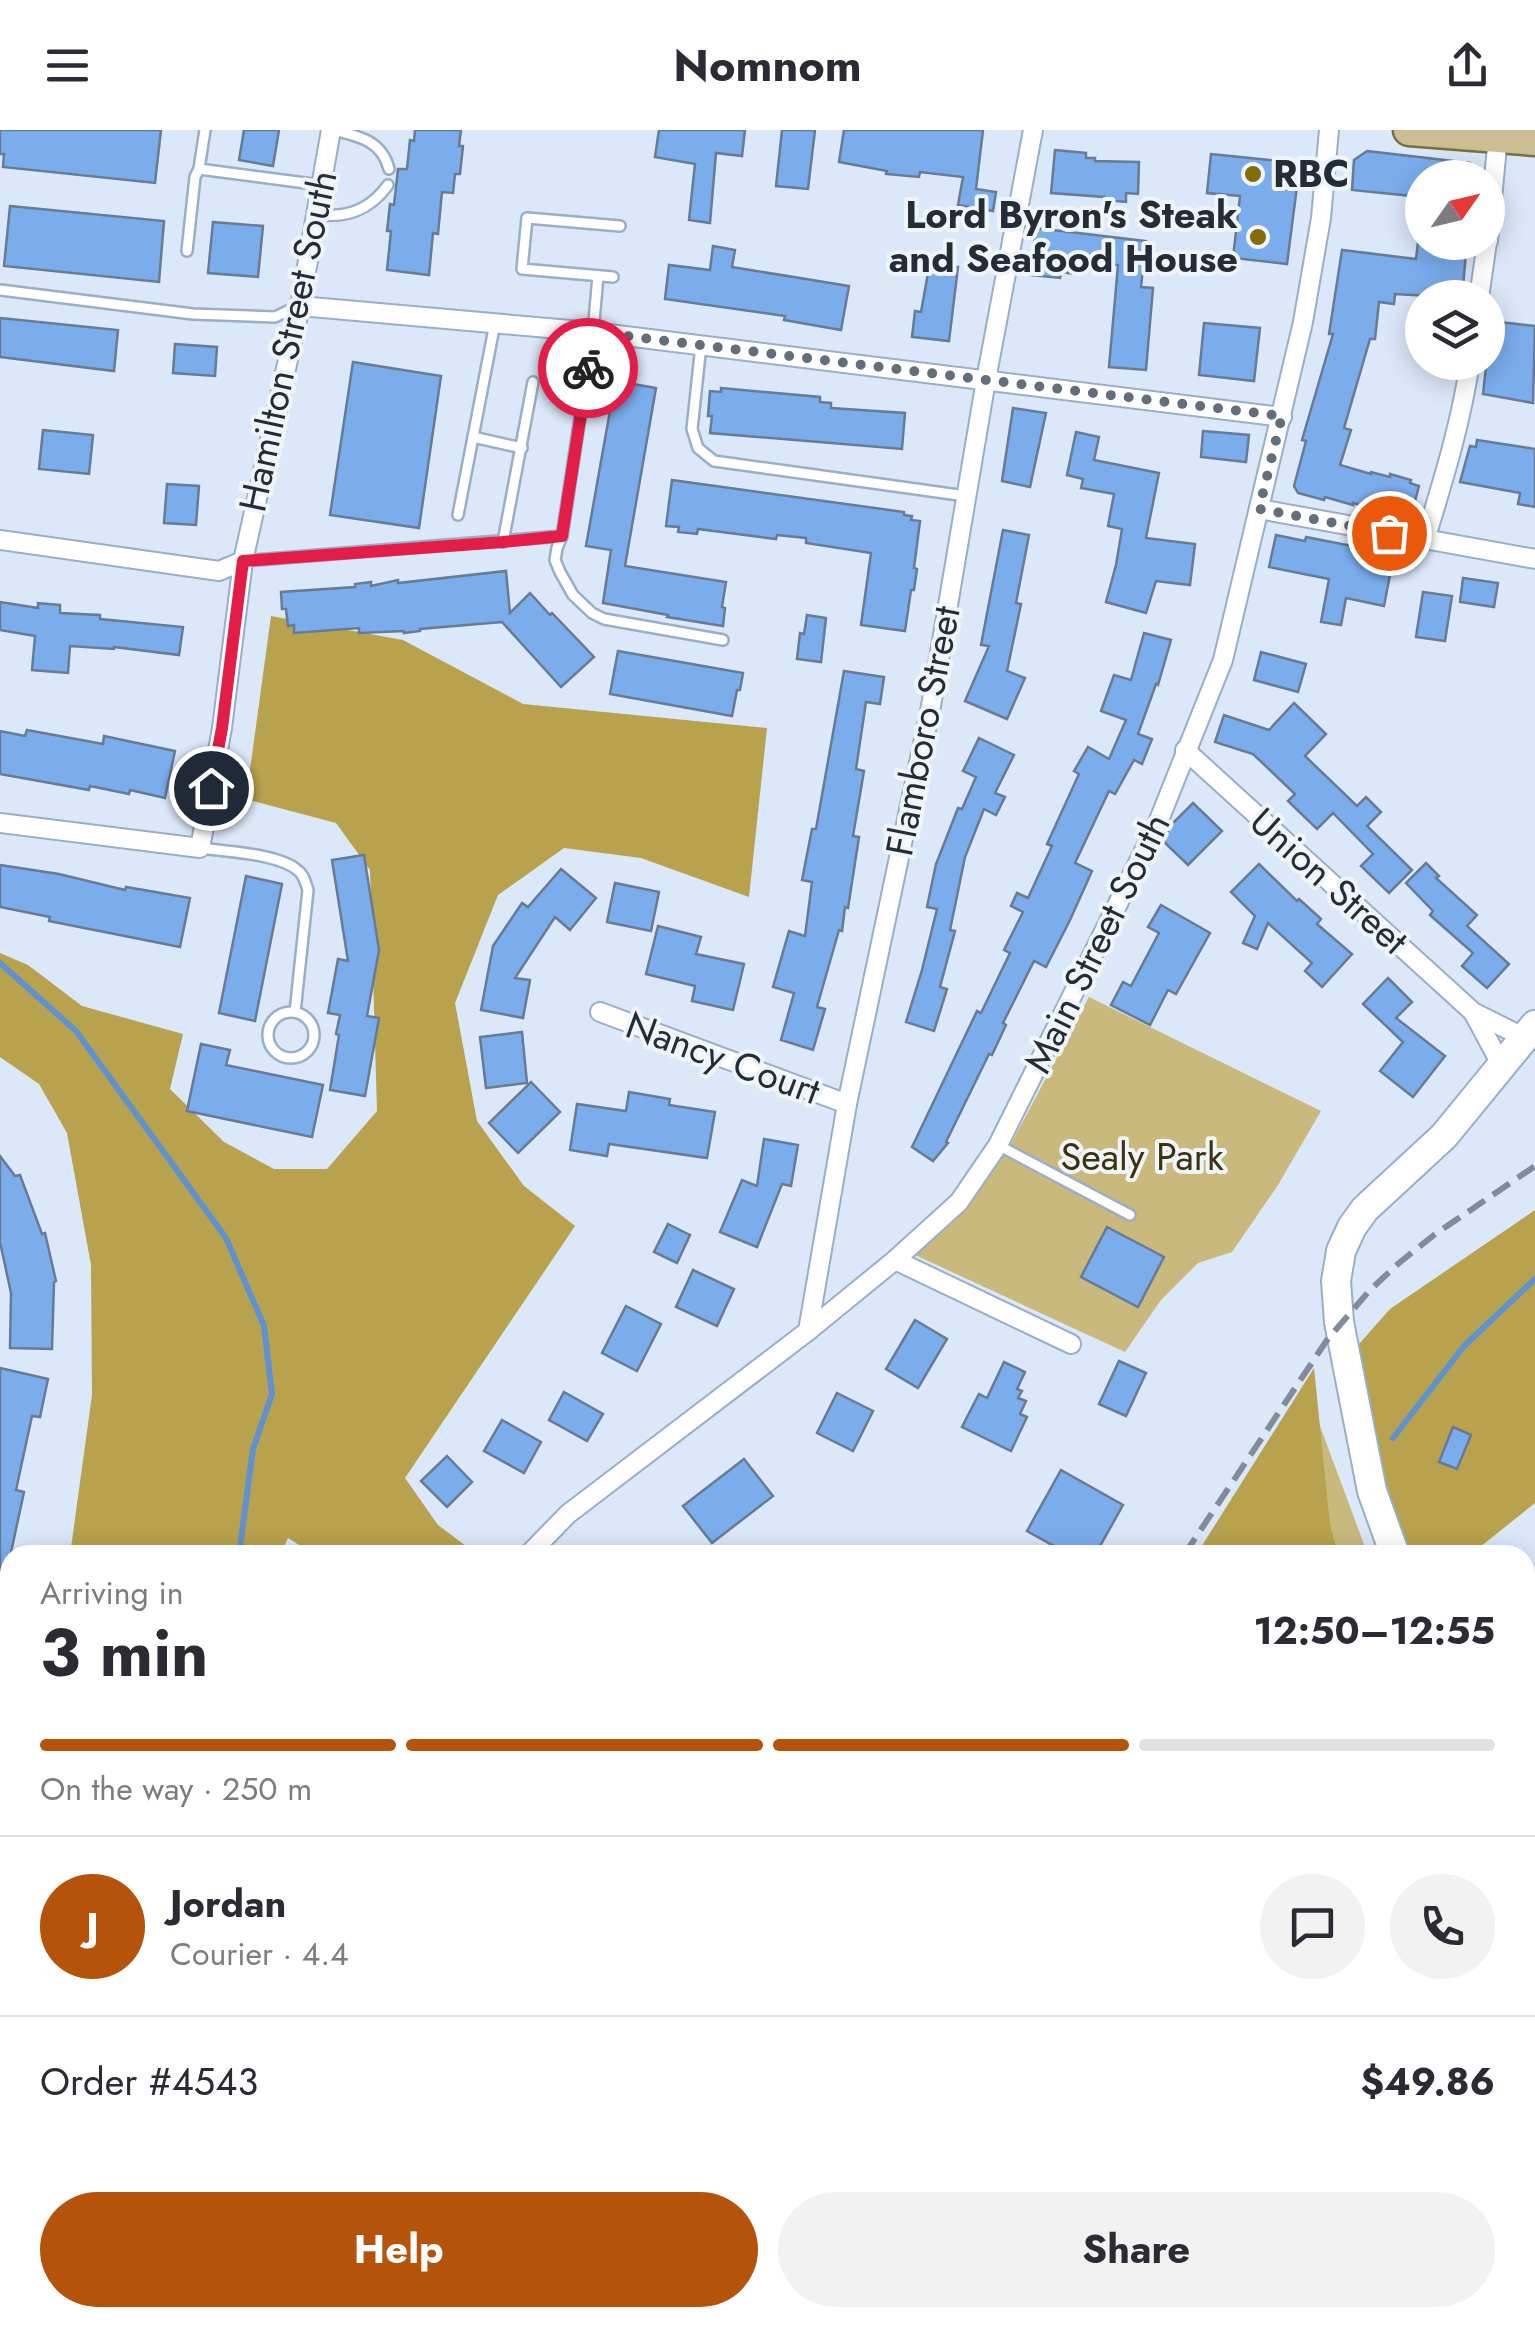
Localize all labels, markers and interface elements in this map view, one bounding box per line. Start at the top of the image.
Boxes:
text: Nomnom [673,33,862,98]
icon: menu [40,38,95,93]
icon: share [1440,38,1495,93]
place label: RBC [1273,146,1349,201]
north arrow [1405,160,1505,260]
map controls [1405,160,1505,380]
marker: RBC [1242,163,1264,185]
street label: Hamilton Street South [224,165,351,517]
place label: Lord Byron's Steak and Seafood House [889,187,1238,286]
marker: Lord Byron's Steak and Seafood House [1247,226,1269,248]
button: layers [1405,280,1505,380]
courier [538,318,638,418]
icon: bike [561,341,616,396]
pin [1347,491,1432,576]
icon: bag [1362,506,1417,561]
street label: Flamboro Street [871,601,974,861]
pin [169,746,254,831]
icon: home [184,761,239,816]
street label: Union Street [1238,794,1421,967]
street label: Main Street South [1010,804,1183,1082]
street label: Nancy Court [618,997,828,1118]
park label: Sealy Park [1060,1129,1224,1184]
text: Arriving in [40,1570,184,1616]
text: 12:50–12:55 [1254,1603,1495,1658]
text: 3 min [40,1606,208,1700]
text: On the way · 250 m [40,1766,312,1812]
button: chat [1260,1874,1365,1979]
button: phone [1390,1874,1495,1979]
text: Jordan [170,1876,286,1931]
text: J [86,1899,99,1954]
text: Courier · 4.4 [170,1931,349,1977]
text: Order #4543 [40,2054,258,2109]
text: $49.86 [1361,2054,1495,2109]
button: Help [40,2192,758,2307]
button: Share [778,2192,1495,2307]

